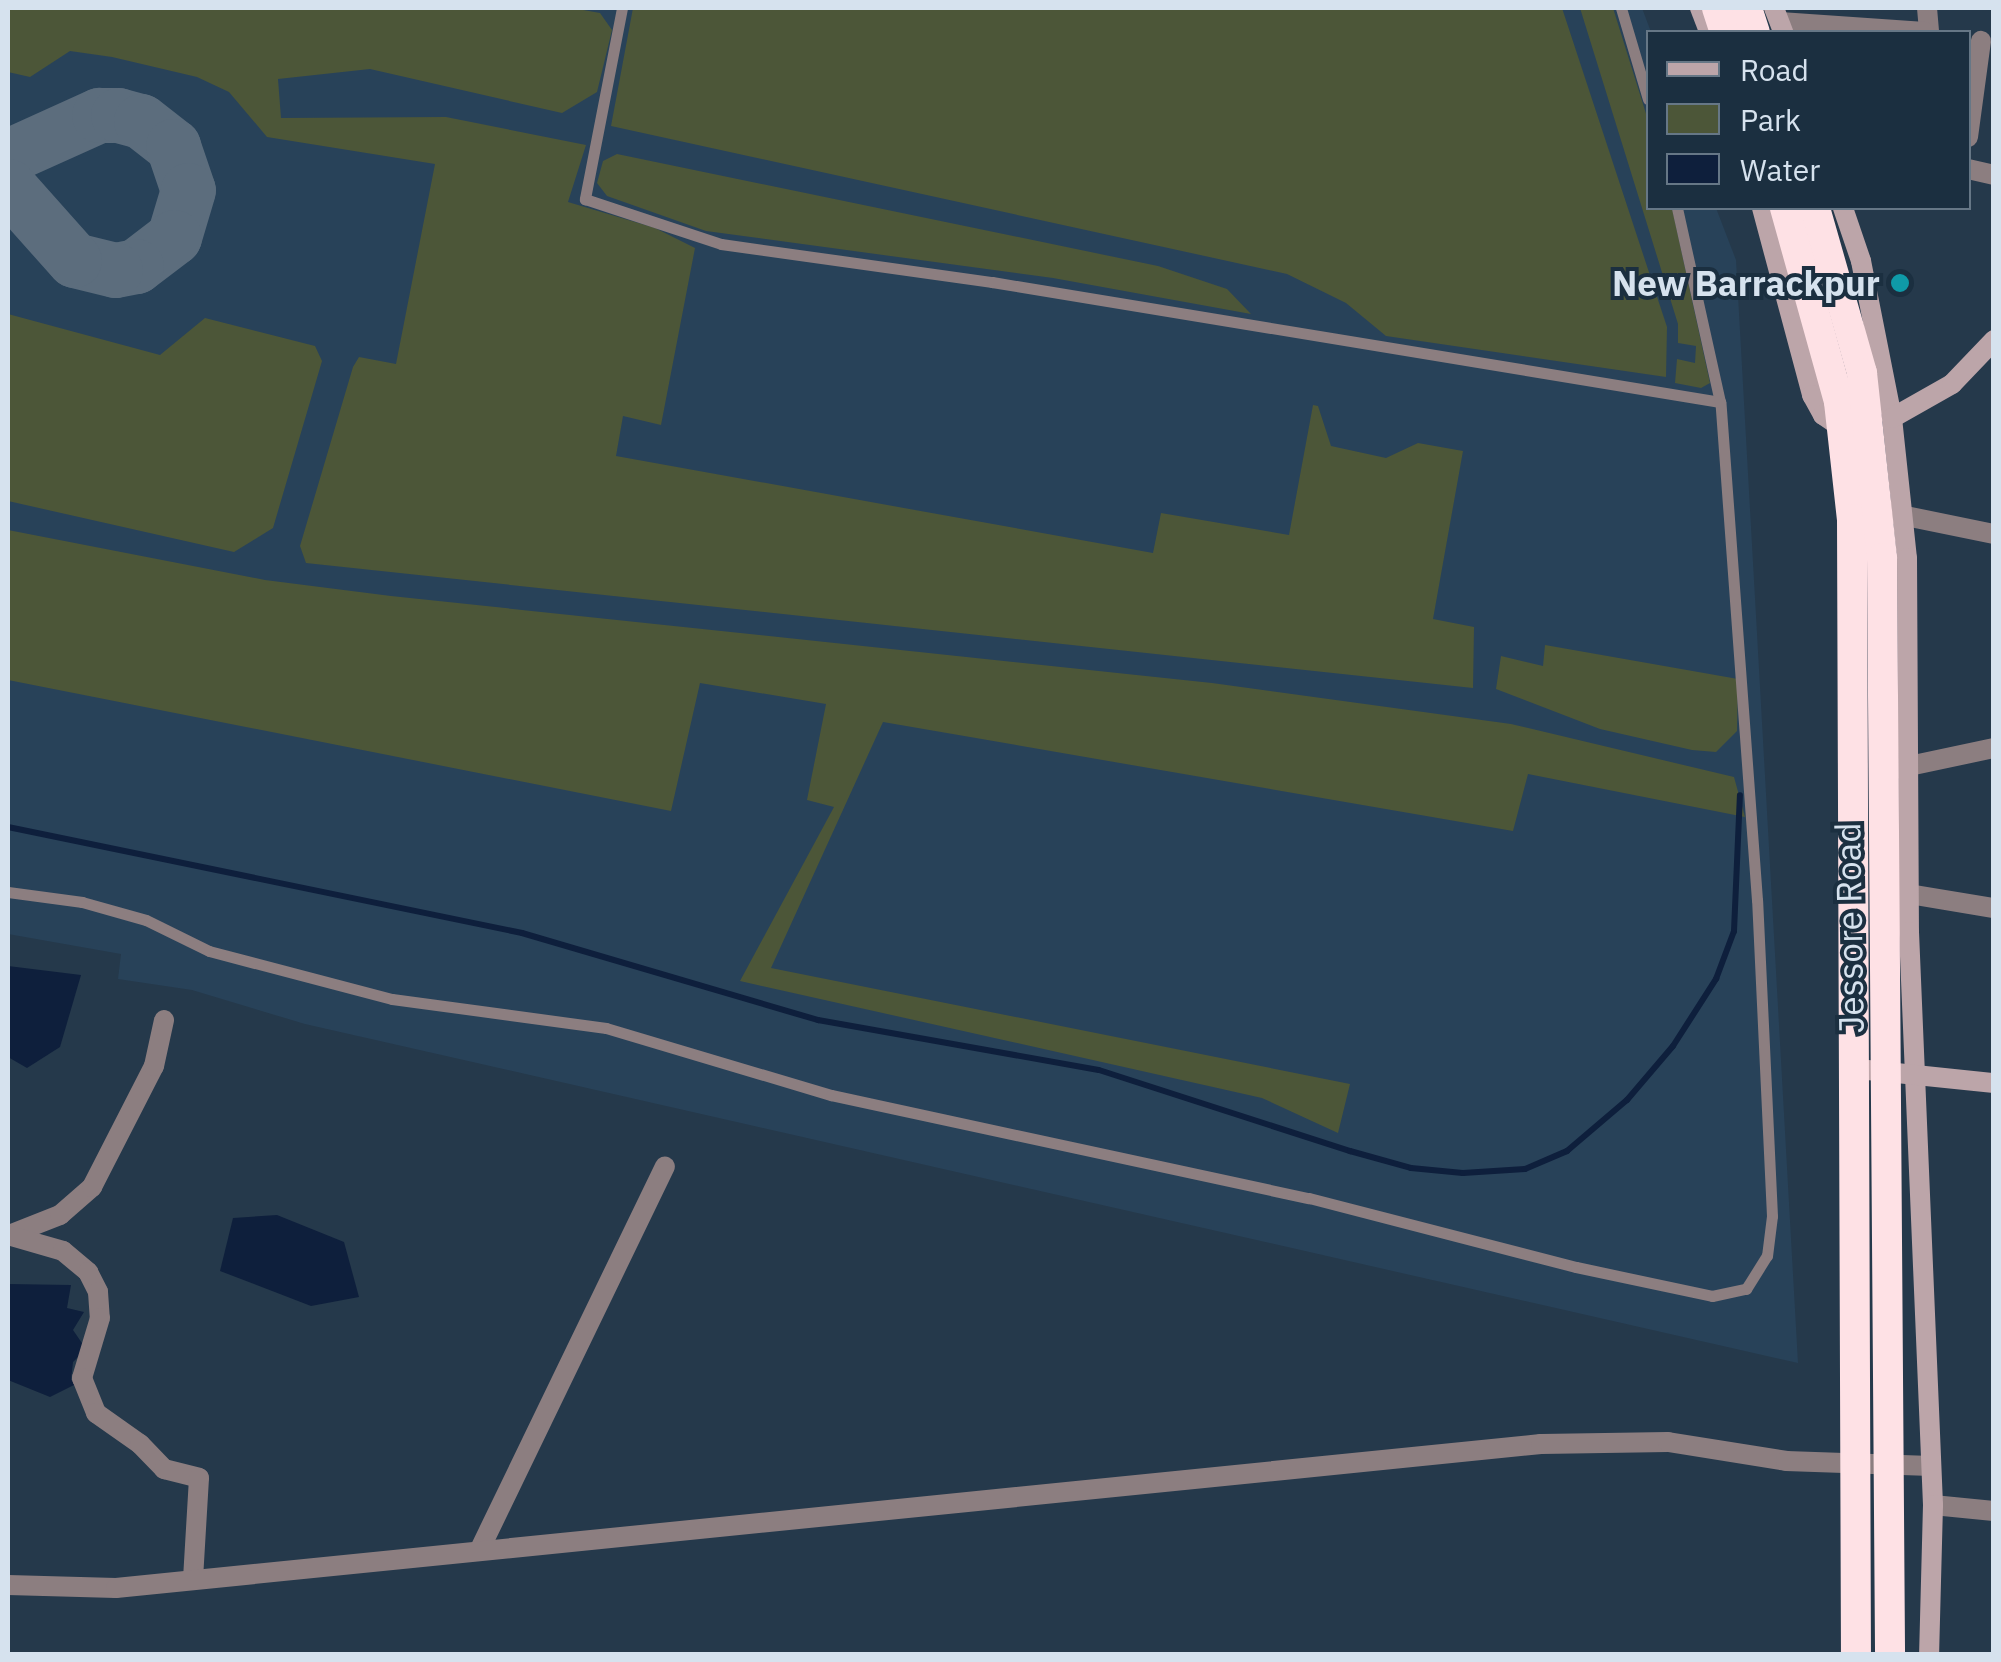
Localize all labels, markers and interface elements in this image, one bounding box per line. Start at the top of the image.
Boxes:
legend [1646,30,1971,210]
text: Road [1740,50,1809,89]
text: Park [1740,100,1801,139]
text: Water [1740,150,1820,189]
place label: New Barrackpur [1612,262,1880,304]
marker: New Barrackpur [1889,272,1911,294]
street label: Jessore Road [1826,822,1872,1034]

